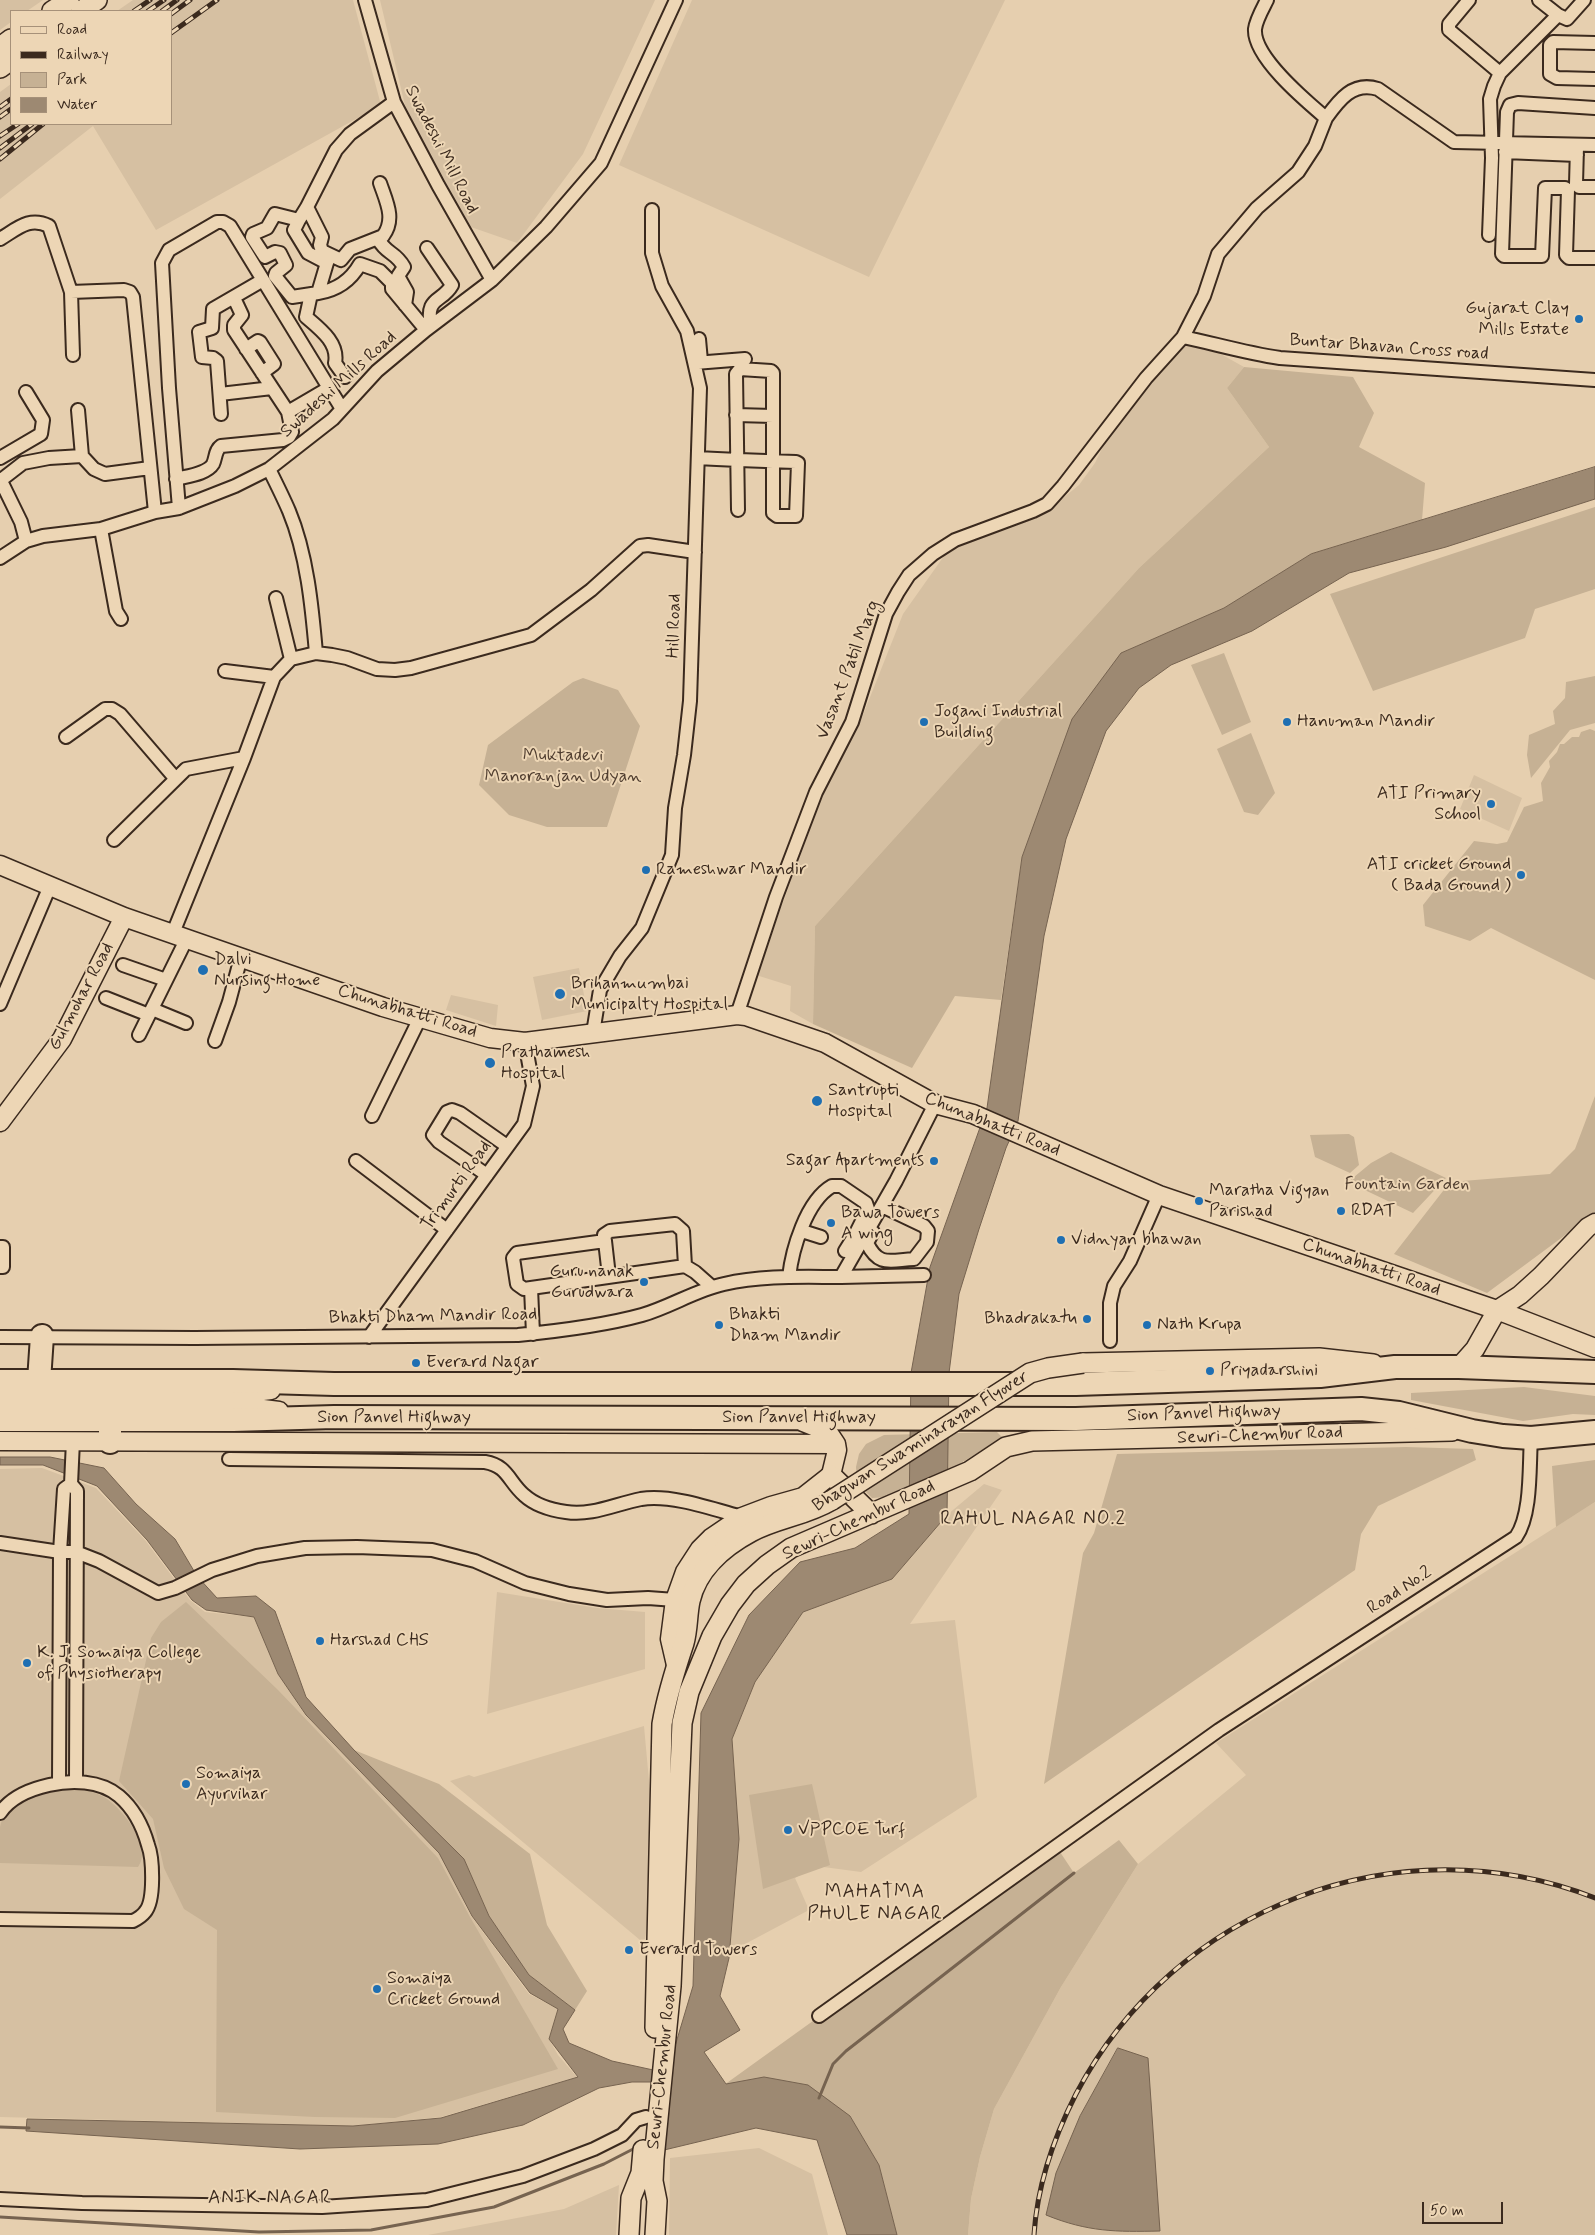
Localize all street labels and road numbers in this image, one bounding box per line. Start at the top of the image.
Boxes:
street label: Swadeshi Mill Road [399,82,483,218]
street label: Swadeshi Mills Road [276,327,402,443]
street label: Buntar Bhavan Cross road [1289,330,1489,366]
street label: Hill Road [663,593,687,659]
street label: Vasant Patil Marg [813,598,885,742]
street label: Gulmohar Road [45,939,119,1055]
street label: Chunabhatti Road [335,980,479,1044]
street label: Chunabhatti Road [921,1088,1063,1162]
street label: Trimurti Road [417,1137,497,1235]
street label: Chunabhatti Road [1299,1234,1443,1302]
street label: Bhakti Dham Mandir Road [329,1304,537,1330]
street label: Bhagwan Swaminarayan Flyover [809,1366,1033,1518]
street label: Sion Panvel Highway [1127,1401,1281,1427]
street label: Sion Panvel Highway [317,1407,471,1429]
street label: Sion Panvel Highway [722,1407,876,1429]
street label: Sewri-Chembur Road [1177,1422,1343,1450]
street label: Sewri-Chembur Road [779,1476,939,1566]
street label: Road No.2 [1364,1562,1436,1620]
street label: Sewri-Chembur Road [644,1983,682,2151]

